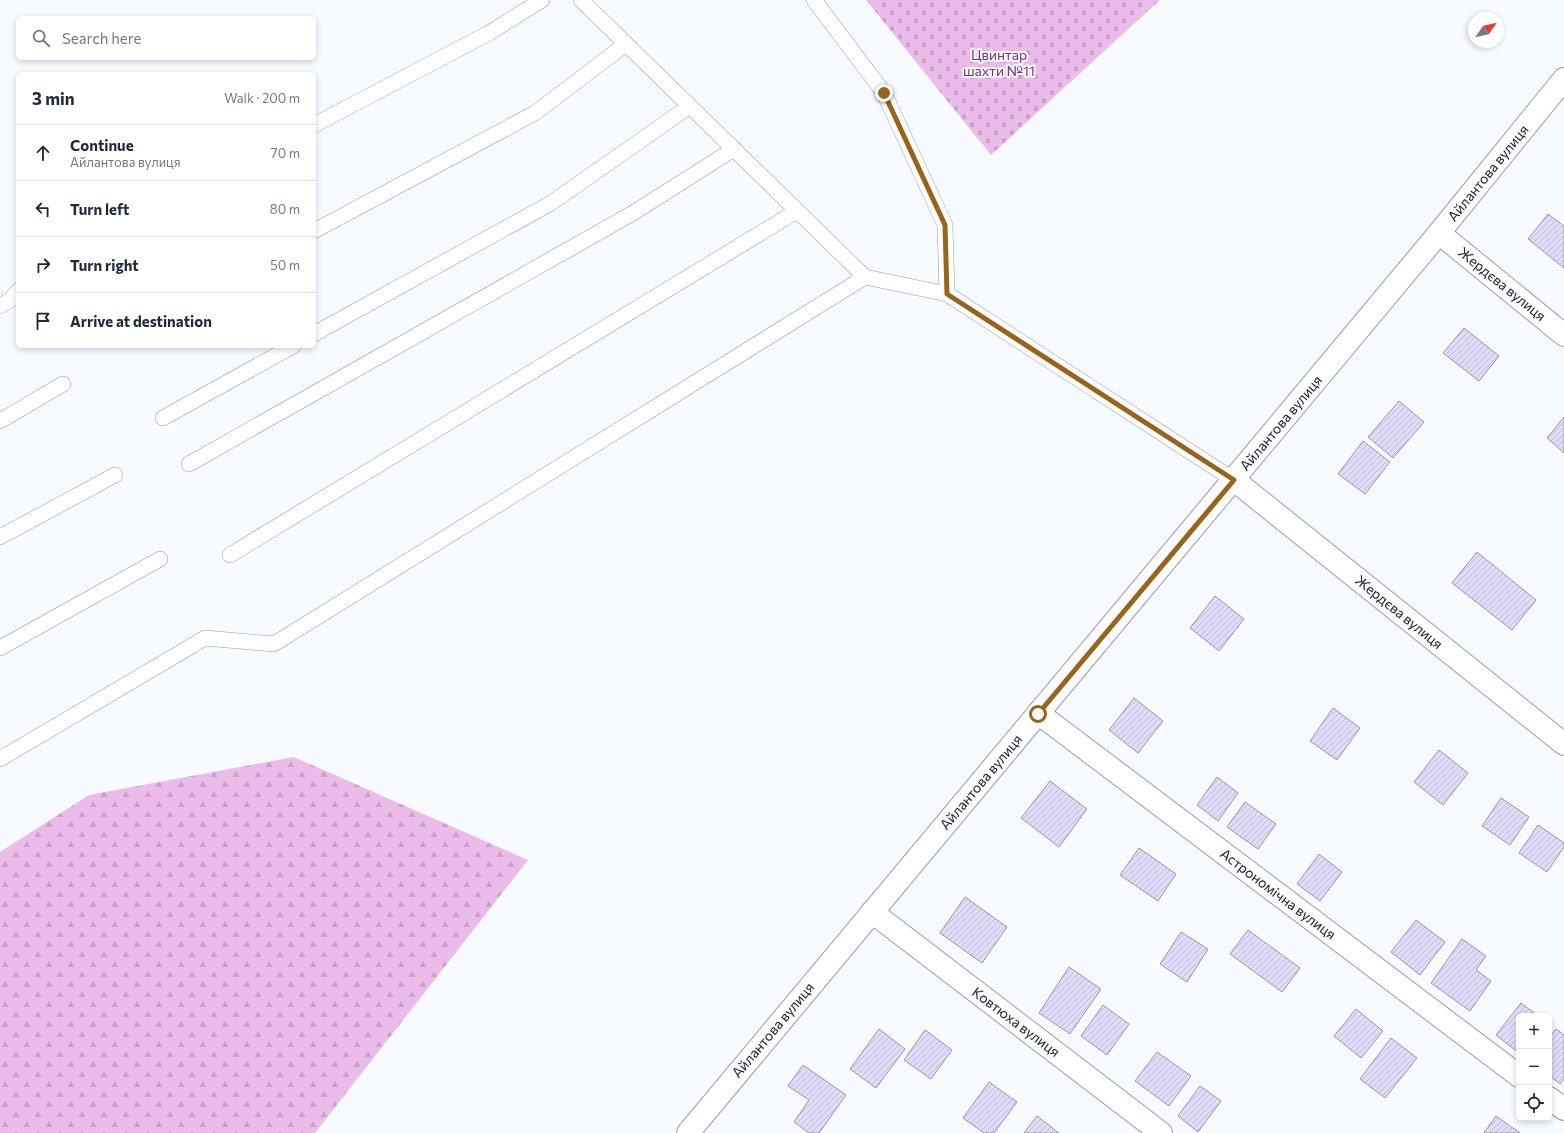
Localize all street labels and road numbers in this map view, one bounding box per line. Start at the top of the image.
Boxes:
street label: Айлантова вулиця [1444,121,1532,224]
street label: Жердєва вулиця [1455,243,1550,324]
street label: Айлантова вулиця [1236,372,1325,474]
street label: Жердєва вулиця [1352,571,1447,652]
street label: Айлантова вулиця [936,731,1025,833]
street label: Астрономічна вулиця [1217,845,1339,943]
street label: Айлантова вулиця [728,979,817,1081]
street label: Ковтюха вулиця [969,983,1064,1060]

